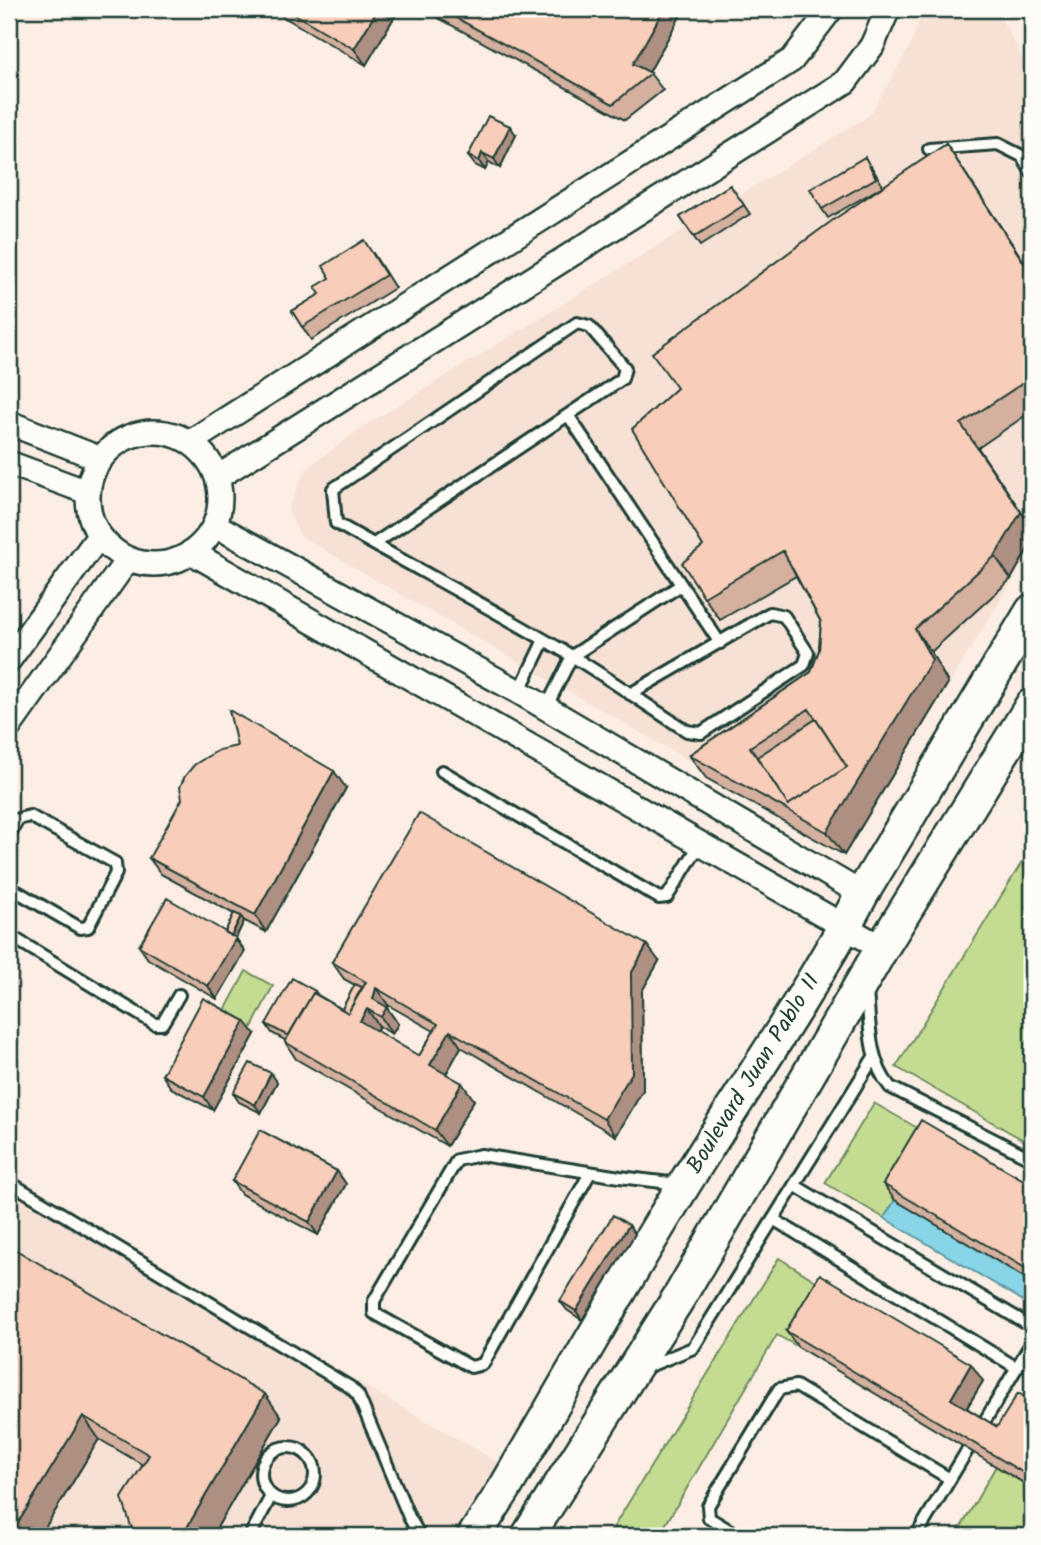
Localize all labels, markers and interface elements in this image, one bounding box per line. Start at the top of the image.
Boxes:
street label: Boulevard Juan Pablo II [678,967,830,1181]

